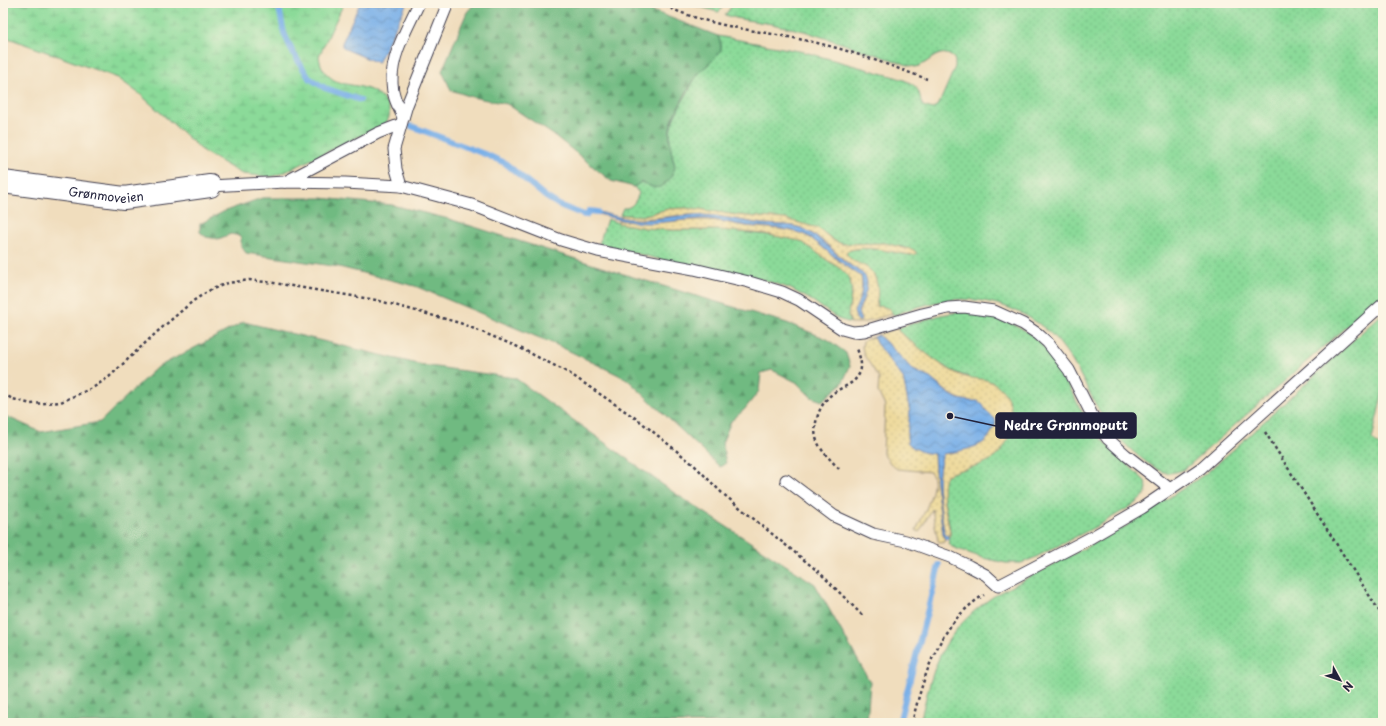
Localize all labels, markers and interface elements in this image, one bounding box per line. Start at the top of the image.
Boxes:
street label: Grønmoveien [67,182,145,207]
callout: Nedre Grønmoputt [996,413,1136,438]
text: Nedre Grønmoputt [1004,415,1128,434]
north arrow [1320,660,1360,700]
text: N [1339,678,1357,696]

